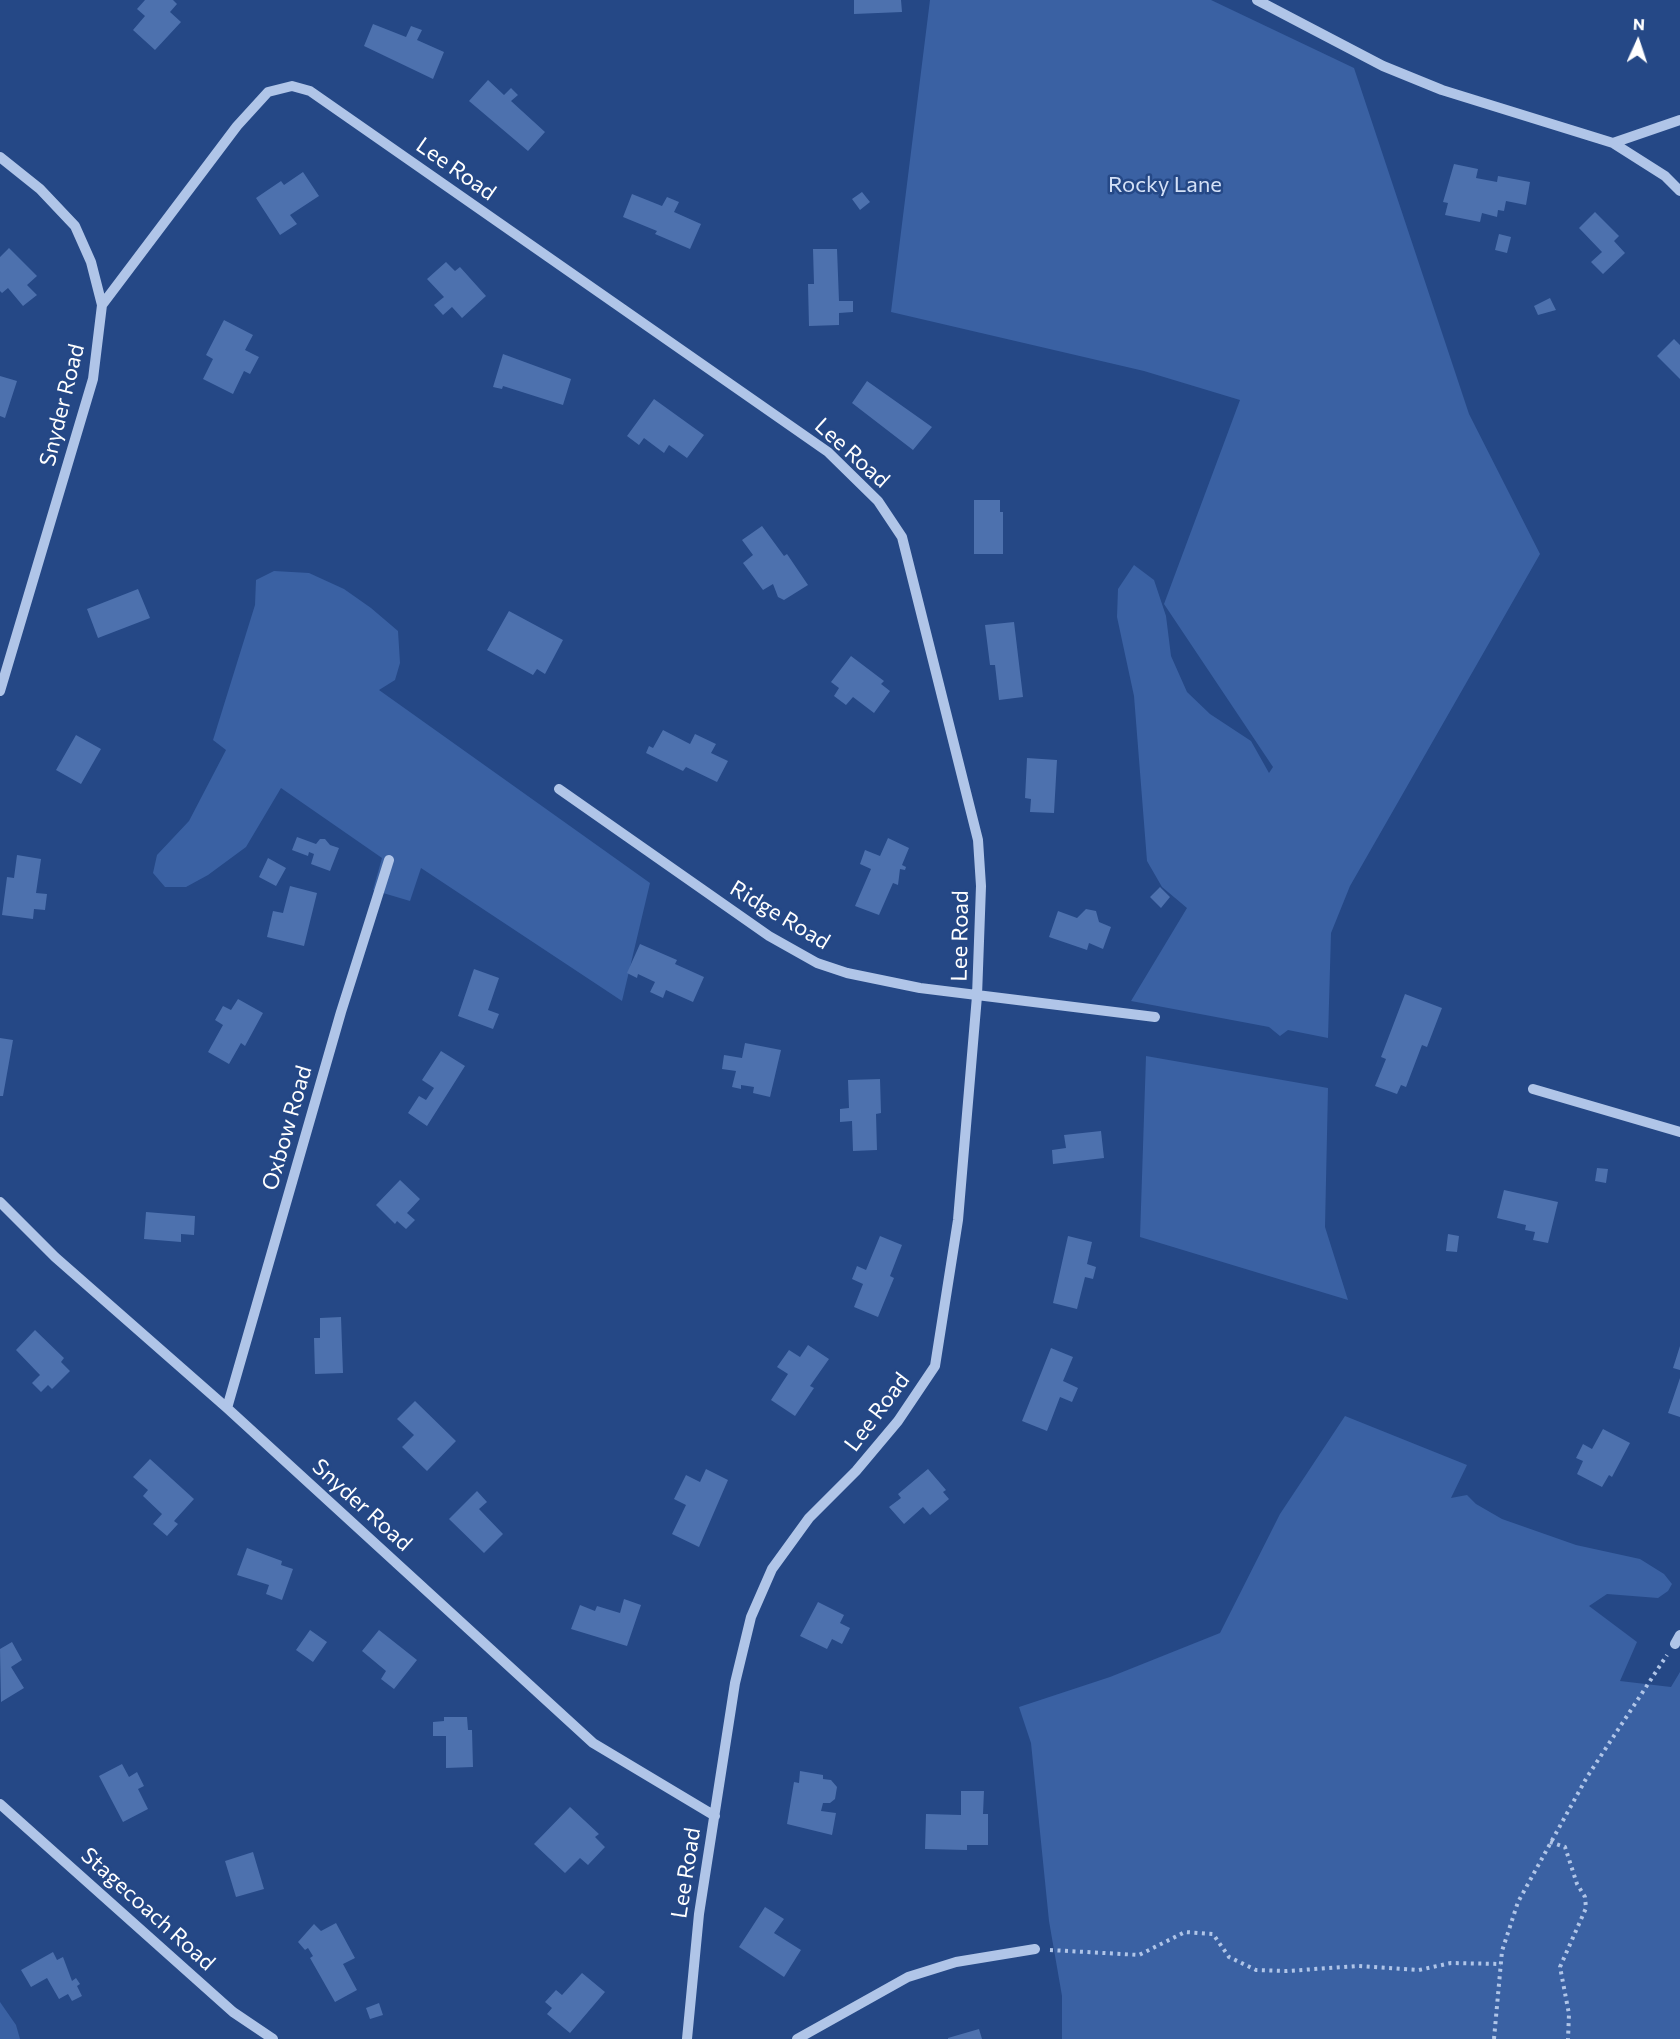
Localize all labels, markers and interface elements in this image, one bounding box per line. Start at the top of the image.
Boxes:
north arrow [1608,12,1668,72]
text: N [1632,14,1645,33]
street label: Lee Road [411,132,501,206]
park label: Rocky Lane [1108,172,1222,198]
street label: Snyder Road [34,341,90,469]
street label: Lee Road [809,413,895,493]
street label: Ridge Road [725,875,835,955]
street label: Lee Road [946,890,974,982]
street label: Oxbow Road [257,1063,317,1193]
street label: Lee Road [839,1368,915,1456]
street label: Snyder Road [307,1453,417,1557]
street label: Lee Road [666,1826,706,1920]
street label: Stagecoach Road [76,1842,220,1976]

